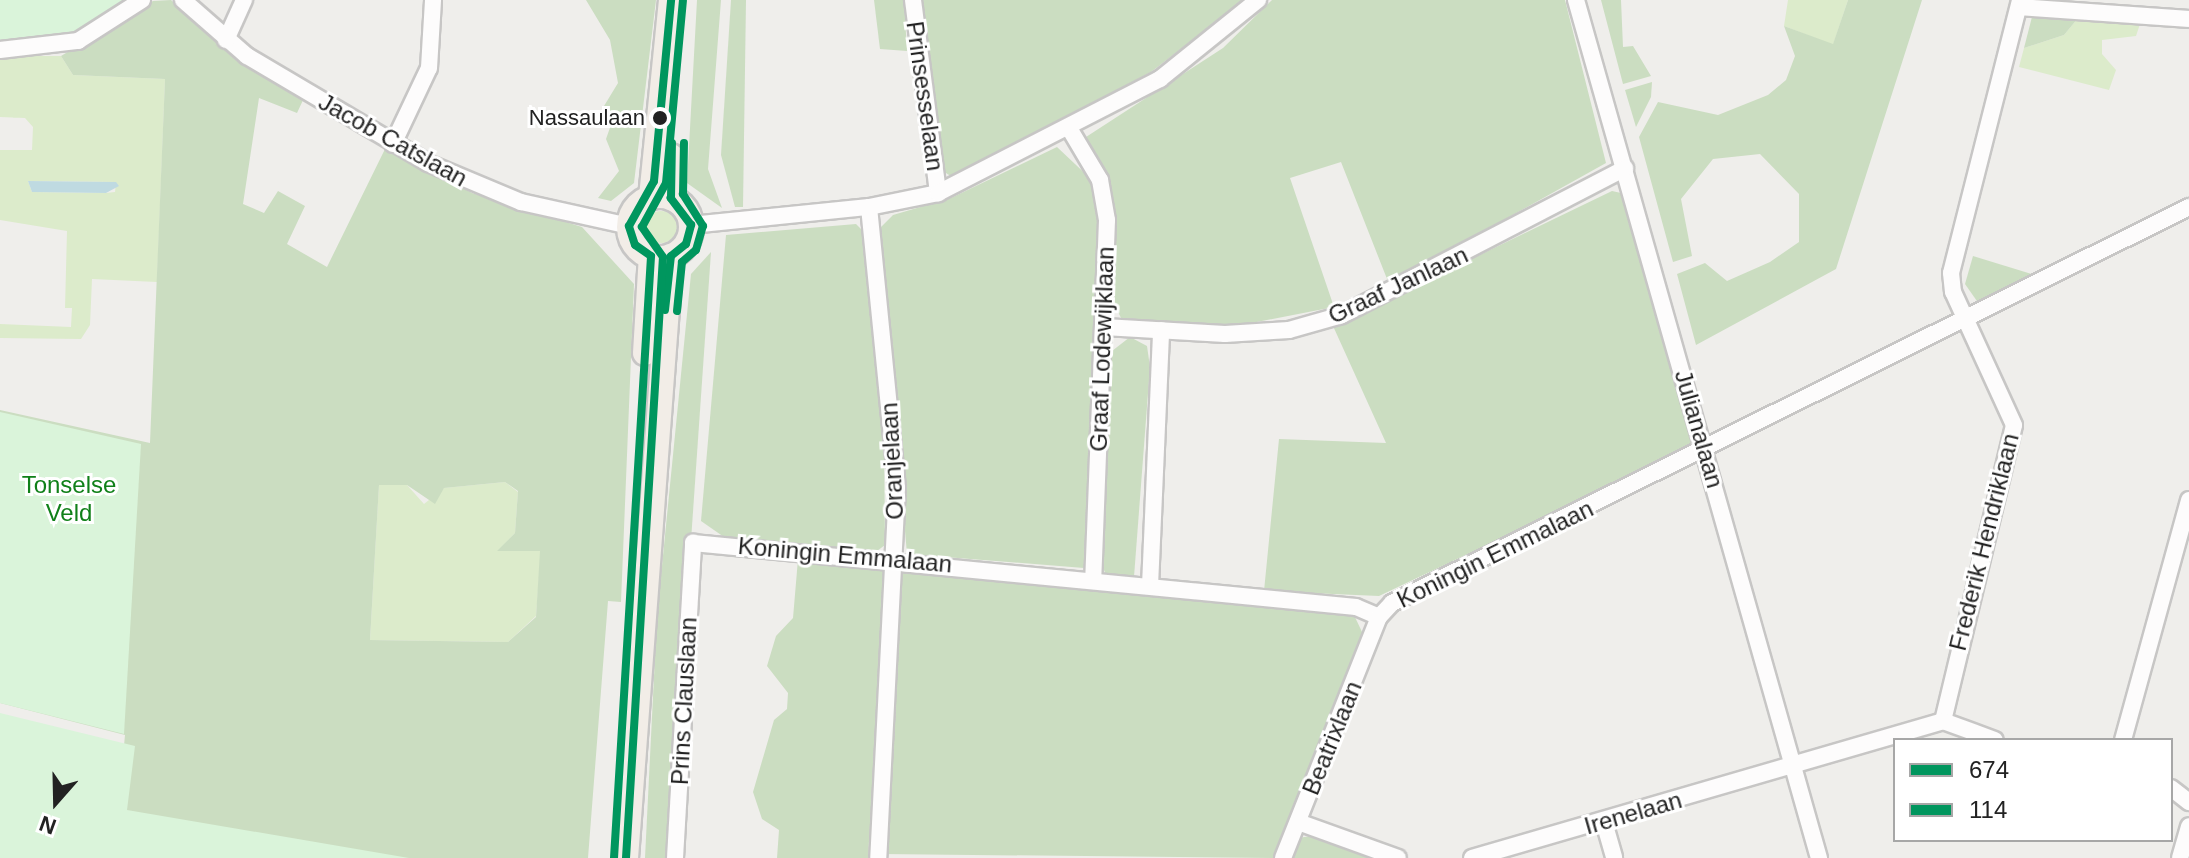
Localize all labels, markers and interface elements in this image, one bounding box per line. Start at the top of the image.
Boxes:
street label: Prinsesselaan [900,19,950,173]
street label: Jacob Catslaan [314,87,472,193]
place label: Nassaulaan [529,105,645,131]
marker: Nassaulaan [652,110,668,126]
street label: Graaf Janlaan [1324,240,1472,330]
street label: Graaf Lodewijklaan [1084,246,1120,452]
street label: Julianalaan [1668,367,1730,491]
street label: Oranjelaan [875,402,909,520]
street label: Frederik Hendriklaan [1943,430,2025,654]
park label: Tonselse Veld [22,471,116,527]
street label: Koningin Emmalaan [1392,494,1598,614]
street label: Koningin Emmalaan [737,531,953,579]
street label: Prins Clauslaan [665,616,703,786]
street label: Beatrixlaan [1296,677,1368,799]
legend [1893,738,2173,842]
text: 674 [1969,756,2009,783]
north arrow [16,762,96,842]
street label: Irenelaan [1581,785,1685,841]
text: 114 [1969,796,2007,823]
text: N [36,811,59,839]

